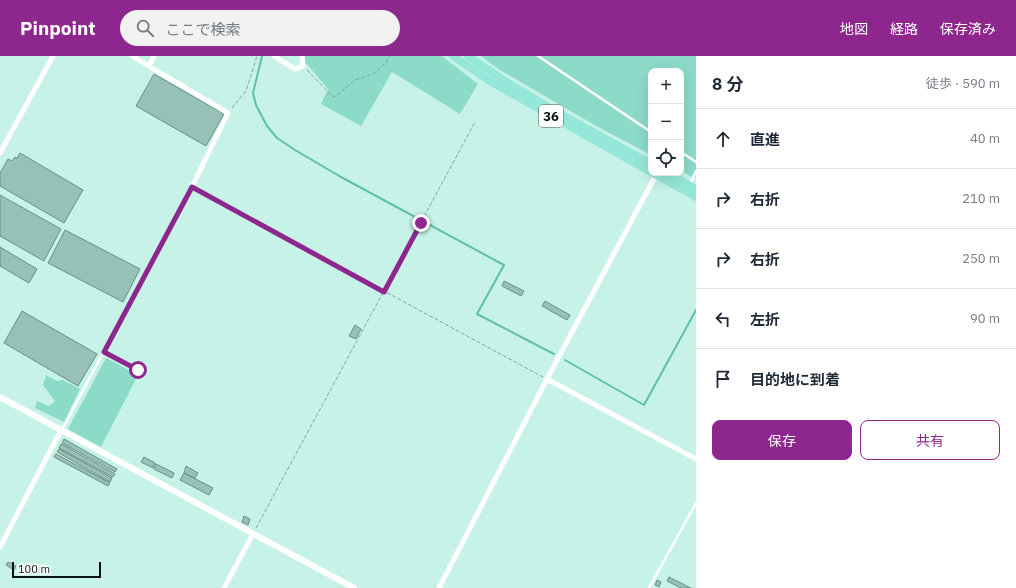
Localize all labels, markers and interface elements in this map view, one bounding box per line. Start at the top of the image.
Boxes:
search box [120,10,400,46]
text: Pinpoint [20,16,96,40]
icon: search [134,17,156,39]
text: ここで検索 [166,20,241,39]
text: 地図 [840,20,868,38]
text: 経路 [890,20,918,38]
text: 保存済み [940,20,996,38]
map controls [648,68,684,176]
button: + [648,68,684,104]
text: 8 分 [712,73,743,95]
text: 徒歩 · 590 m [926,75,1000,92]
button: − [648,104,684,140]
road number: 36 [539,105,563,127]
icon: ahead [712,128,734,150]
text: 直進 [750,130,780,149]
text: 40 m [970,130,1000,147]
button: locate [648,140,684,176]
icon: right [712,188,734,210]
text: 右折 [750,190,780,209]
text: 210 m [962,190,1000,207]
route end [412,214,430,232]
icon: right [712,248,734,270]
text: 右折 [750,250,780,269]
text: 250 m [962,250,1000,267]
icon: left [712,308,734,330]
text: 左折 [750,310,780,329]
text: 90 m [970,310,1000,327]
route start [129,361,147,379]
icon: arrive [712,368,734,390]
text: 目的地に到着 [750,370,840,389]
button: 保存 [712,420,852,460]
button: 共有 [860,420,1000,460]
scale bar [12,560,101,579]
text: 100 m [18,562,50,576]

